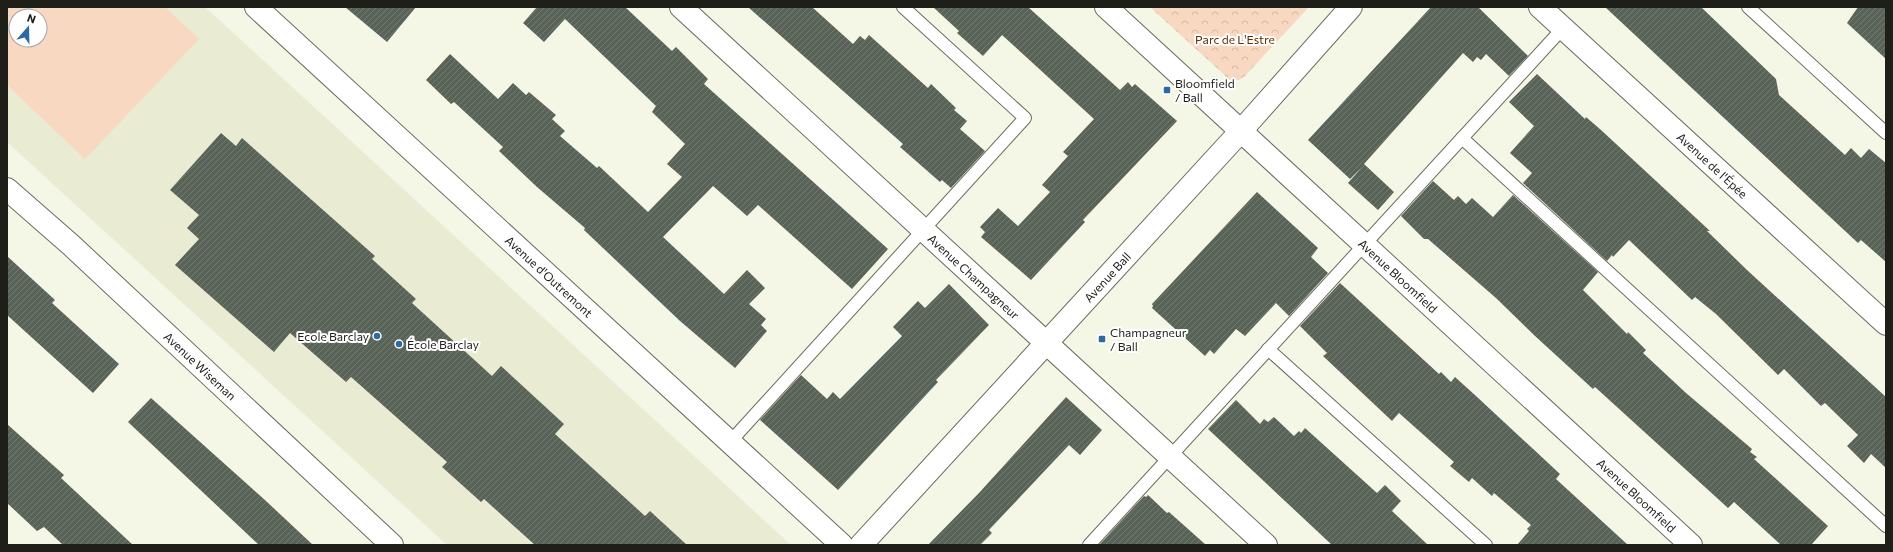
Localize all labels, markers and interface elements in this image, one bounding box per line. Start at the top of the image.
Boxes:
north arrow [8,8,48,48]
text: N [25,11,38,26]
park label: Parc de L'Estre [1195,32,1275,46]
place label: Bloomfield / Ball [1175,76,1235,104]
marker: Bloomfield / Ball [1162,85,1172,95]
street label: Avenue de l'Épée [1674,129,1751,201]
street label: Avenue Champagneur [925,231,1023,322]
street label: Avenue d'Outremont [503,233,596,320]
street label: Avenue Bloomfield [1356,236,1441,316]
street label: Avenue Ball [1081,249,1133,305]
place label: Champagneur / Ball [1110,325,1187,353]
street label: Avenue Wiseman [161,329,239,403]
place label: Ecole Barclay [297,329,369,343]
marker: Ecole Barclay [372,331,382,341]
marker: Champagneur / Ball [1097,334,1107,344]
place label: École Barclay [407,337,479,351]
marker: École Barclay [394,339,404,349]
street label: Avenue Bloomfield [1594,455,1679,535]

